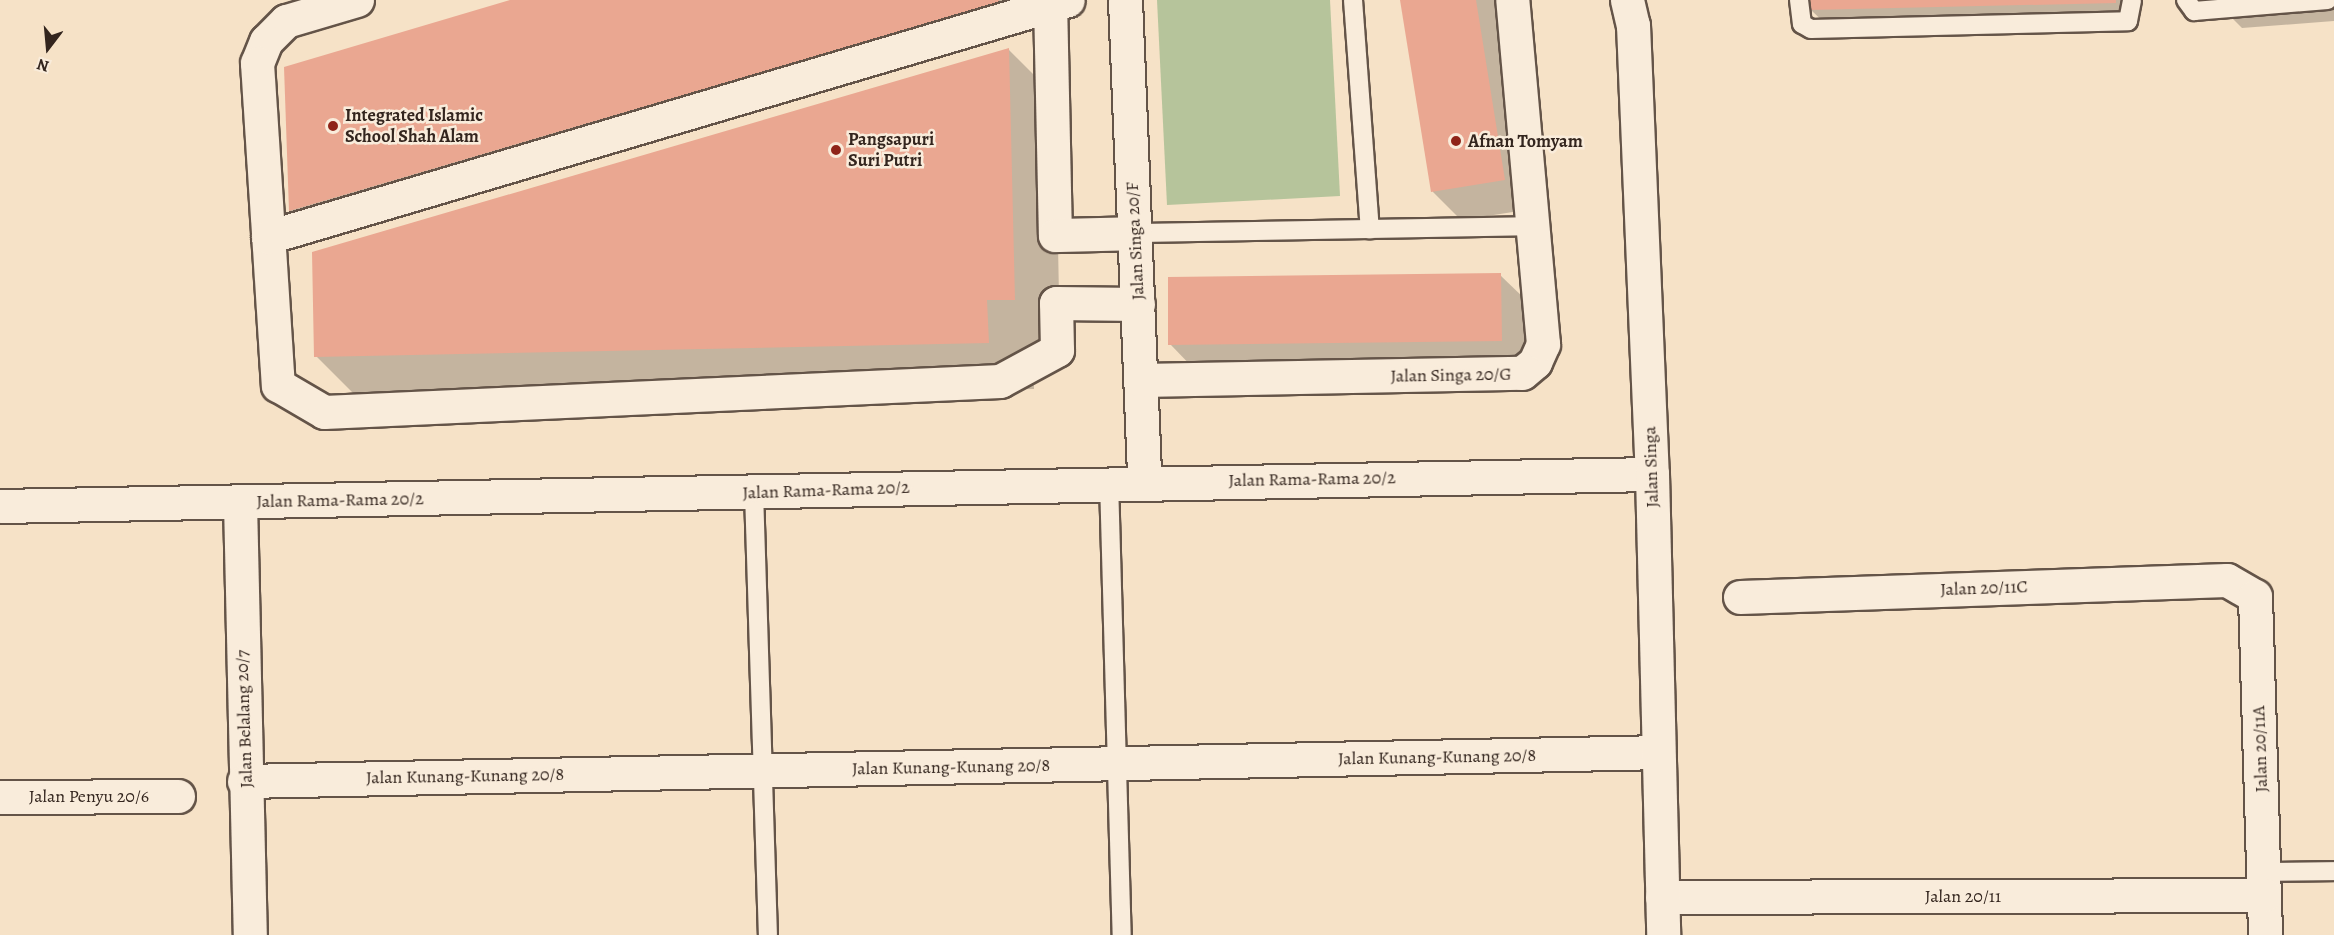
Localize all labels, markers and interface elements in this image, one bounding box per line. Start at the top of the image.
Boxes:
north arrow [18,18,78,78]
text: N [34,53,52,77]
place label: Integrated Islamic School Shah Alam [345,105,483,148]
marker: Integrated Islamic School Shah Alam [326,119,340,133]
place label: Pangsapuri Suri Putri [848,129,934,172]
place label: Afnan Tomyam [1468,130,1583,152]
marker: Afnan Tomyam [1449,134,1463,148]
marker: Pangsapuri Suri Putri [829,143,843,157]
street label: Jalan Singa 20/F [1121,181,1149,301]
street label: Jalan Singa 20/G [1390,363,1512,387]
street label: Jalan Singa [1639,426,1663,508]
street label: Jalan Rama-Rama 20/2 [1228,467,1396,491]
street label: Jalan Rama-Rama 20/2 [742,476,910,504]
street label: Jalan Rama-Rama 20/2 [256,488,424,512]
street label: Jalan 20/11C [1940,576,2028,600]
street label: Jalan Belalang 20/7 [231,650,257,788]
street label: Jalan 20/11A [2248,705,2272,793]
street label: Jalan Kunang-Kunang 20/8 [1338,744,1536,770]
street label: Jalan Kunang-Kunang 20/8 [852,754,1050,780]
street label: Jalan Kunang-Kunang 20/8 [366,763,564,789]
street label: Jalan Penyu 20/6 [29,785,149,807]
street label: Jalan 20/11 [1925,885,2001,907]

